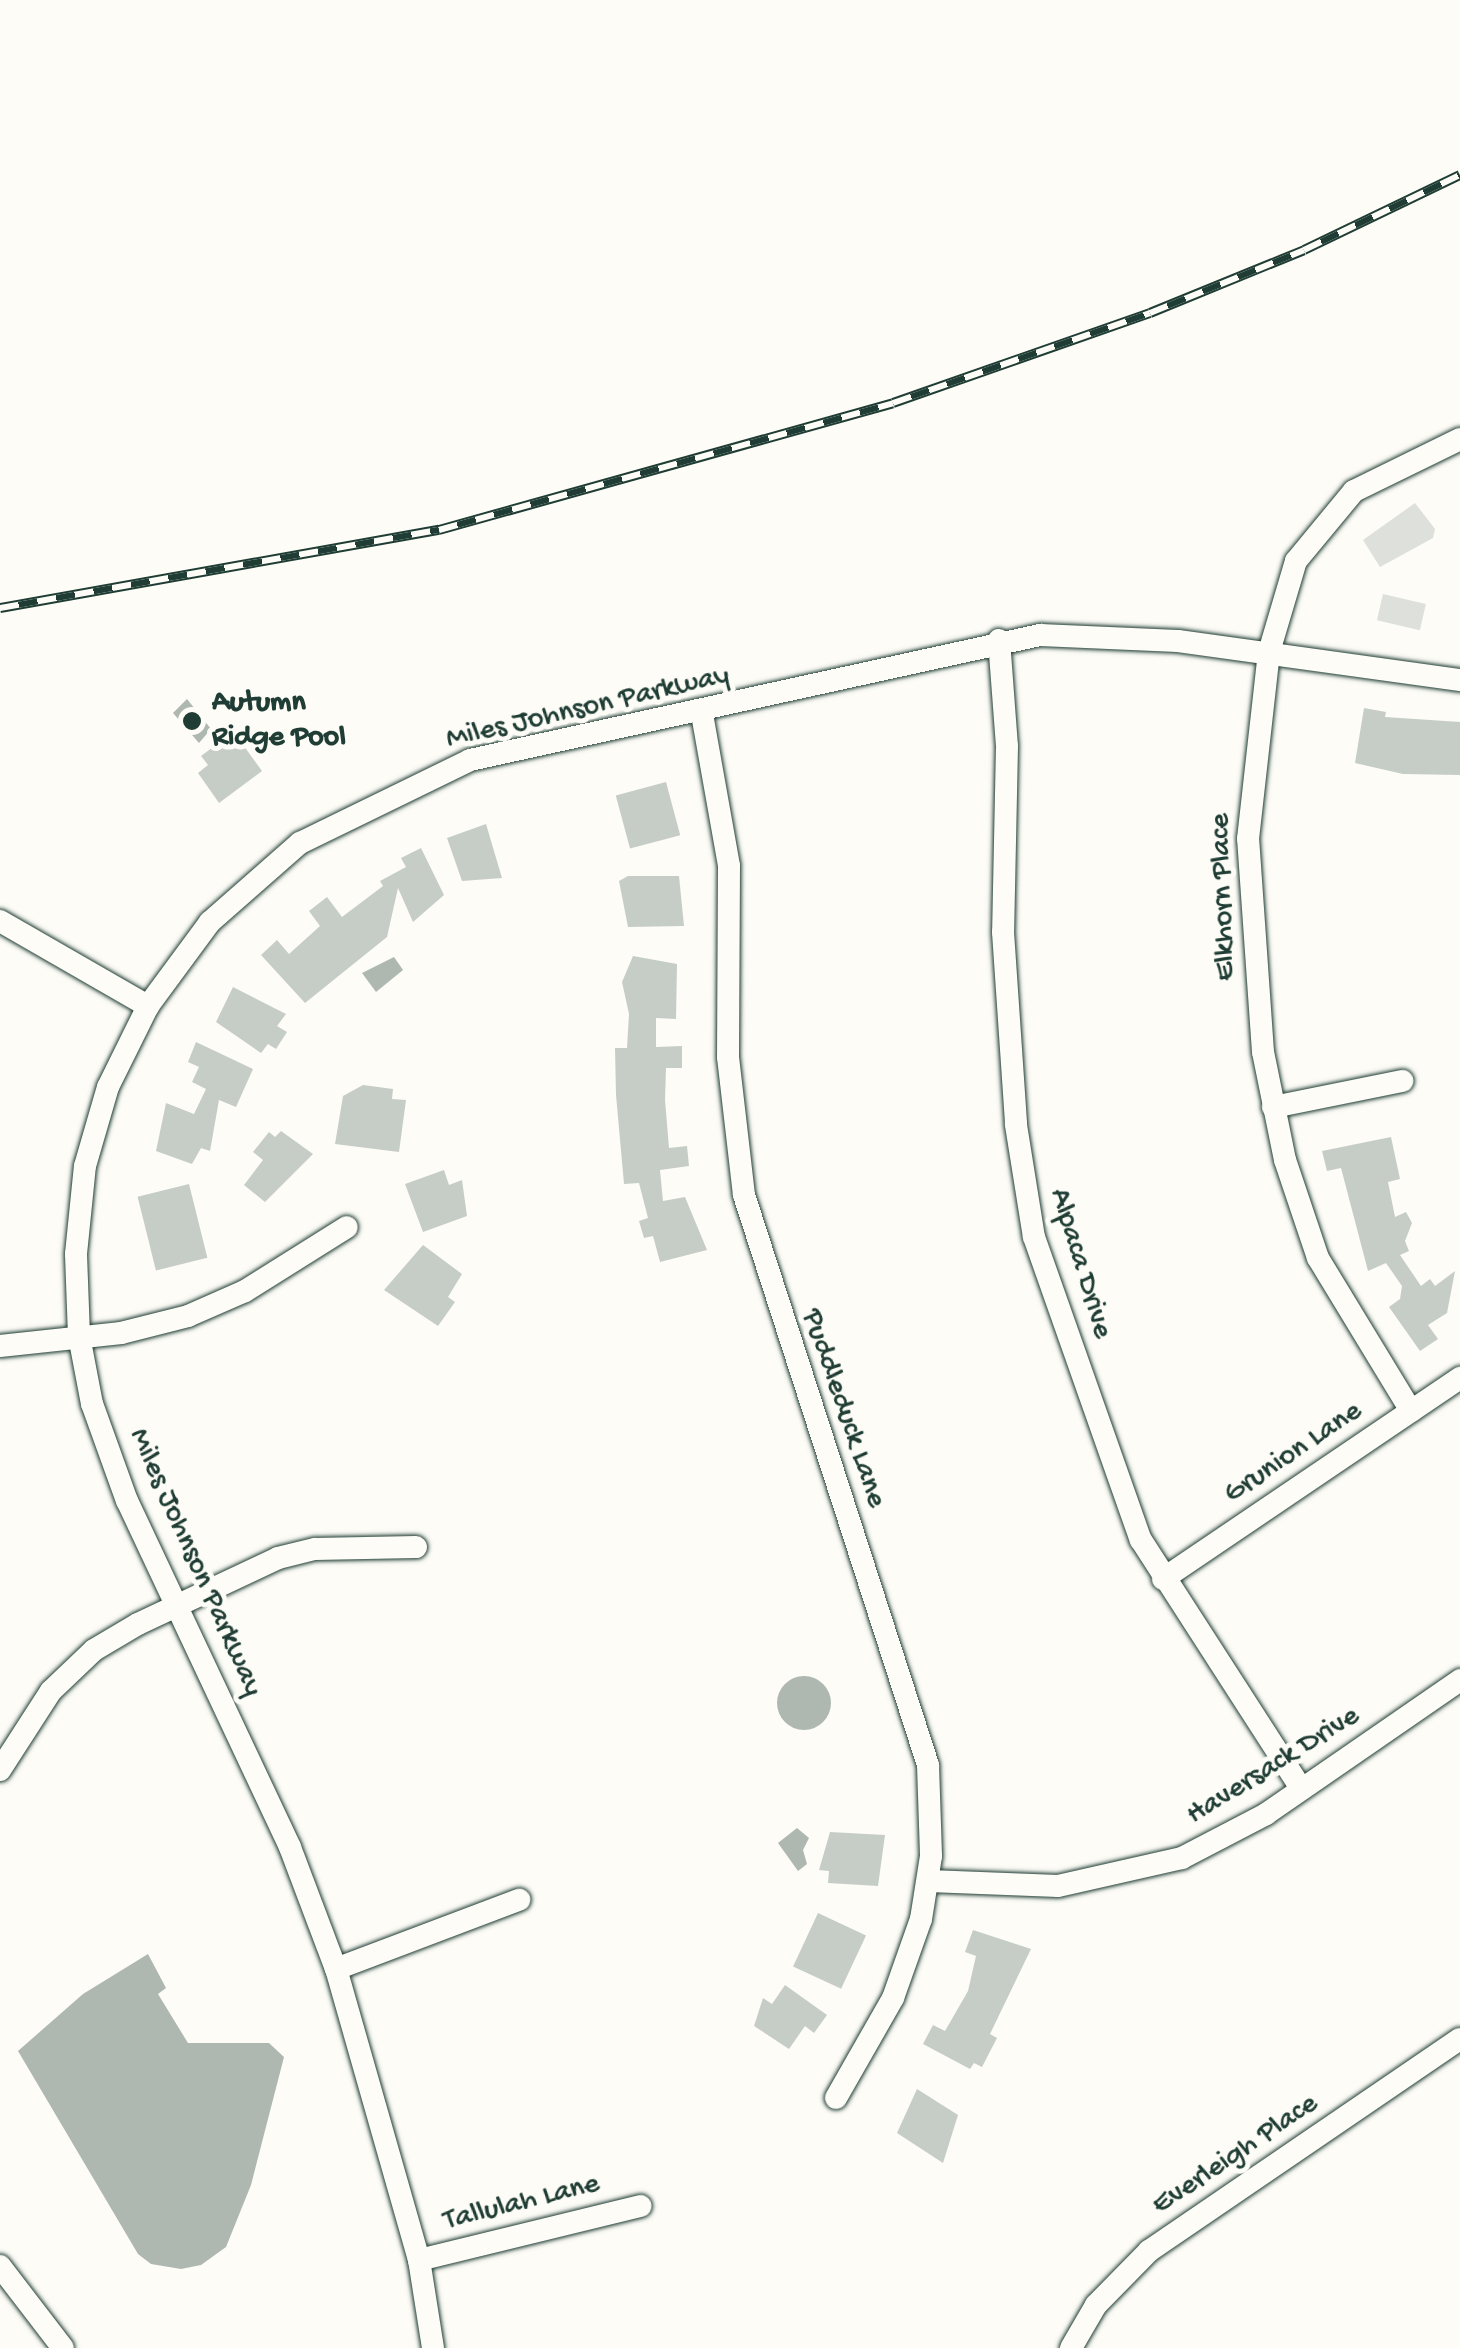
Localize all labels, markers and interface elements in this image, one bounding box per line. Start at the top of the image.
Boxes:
street label: Miles Johnson Parkway [443,659,733,759]
place label: Autumn Ridge Pool [212,686,346,756]
marker: Autumn Ridge Pool [181,710,203,732]
street label: Elkhorn Place [1204,813,1246,981]
street label: Alpaca Drive [1039,1185,1119,1343]
street label: Puddleduck Lane [791,1305,893,1513]
street label: Grunion Lane [1218,1395,1370,1513]
street label: Miles Johnson Parkway [119,1424,269,1702]
street label: Haversack Drive [1181,1700,1367,1834]
street label: Everleigh Place [1146,2087,1326,2225]
street label: Tallulah Lane [440,2167,604,2241]

